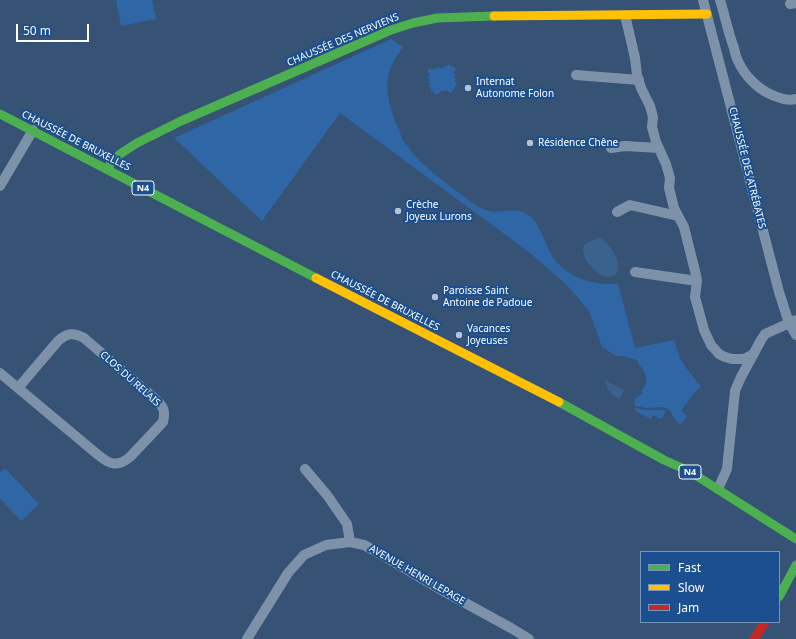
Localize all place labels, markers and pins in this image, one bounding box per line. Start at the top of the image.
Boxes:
place label: Internat Autonome Folon [476,76,554,100]
marker: Internat Autonome Folon [463,83,473,93]
place label: Résidence Chêne [538,137,618,149]
marker: Résidence Chêne [525,138,535,148]
place label: Crèche Joyeux Lurons [406,199,472,222]
marker: Crèche Joyeux Lurons [393,206,403,216]
place label: Paroisse Saint Antoine de Padoue [443,285,532,308]
marker: Paroisse Saint Antoine de Padoue [430,292,440,302]
place label: Vacances Joyeuses [467,323,510,346]
marker: Vacances Joyeuses [454,330,464,340]

